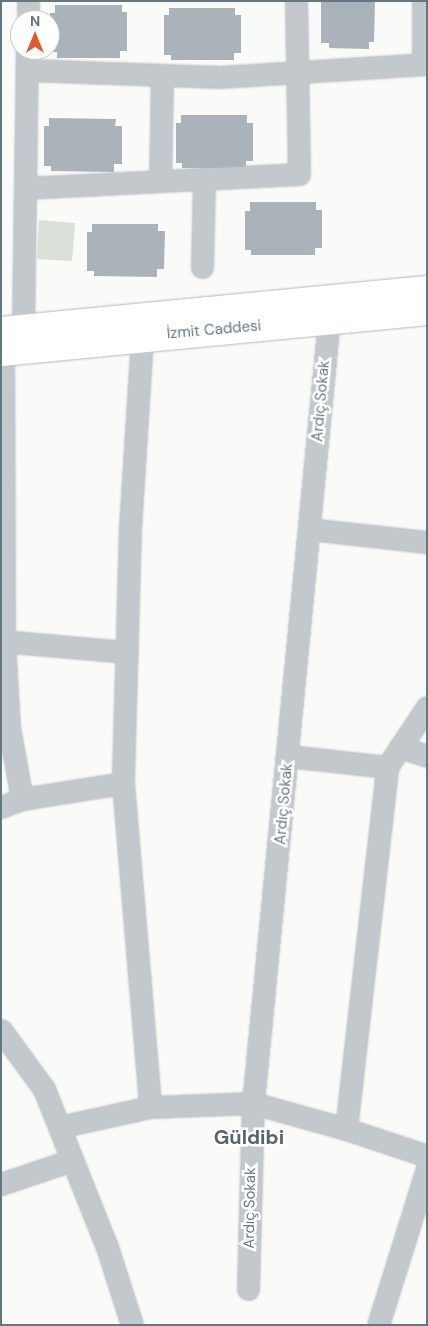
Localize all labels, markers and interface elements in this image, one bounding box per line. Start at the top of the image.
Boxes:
north arrow [10,10,60,60]
text: N [30,12,40,30]
street label: İzmit Caddesi [166,317,262,343]
street label: Ardıç Sokak [308,360,334,442]
street label: Ardıç Sokak [271,763,297,845]
district label: Güldibi [214,1125,284,1149]
street label: Ardıç Sokak [240,1167,260,1249]

